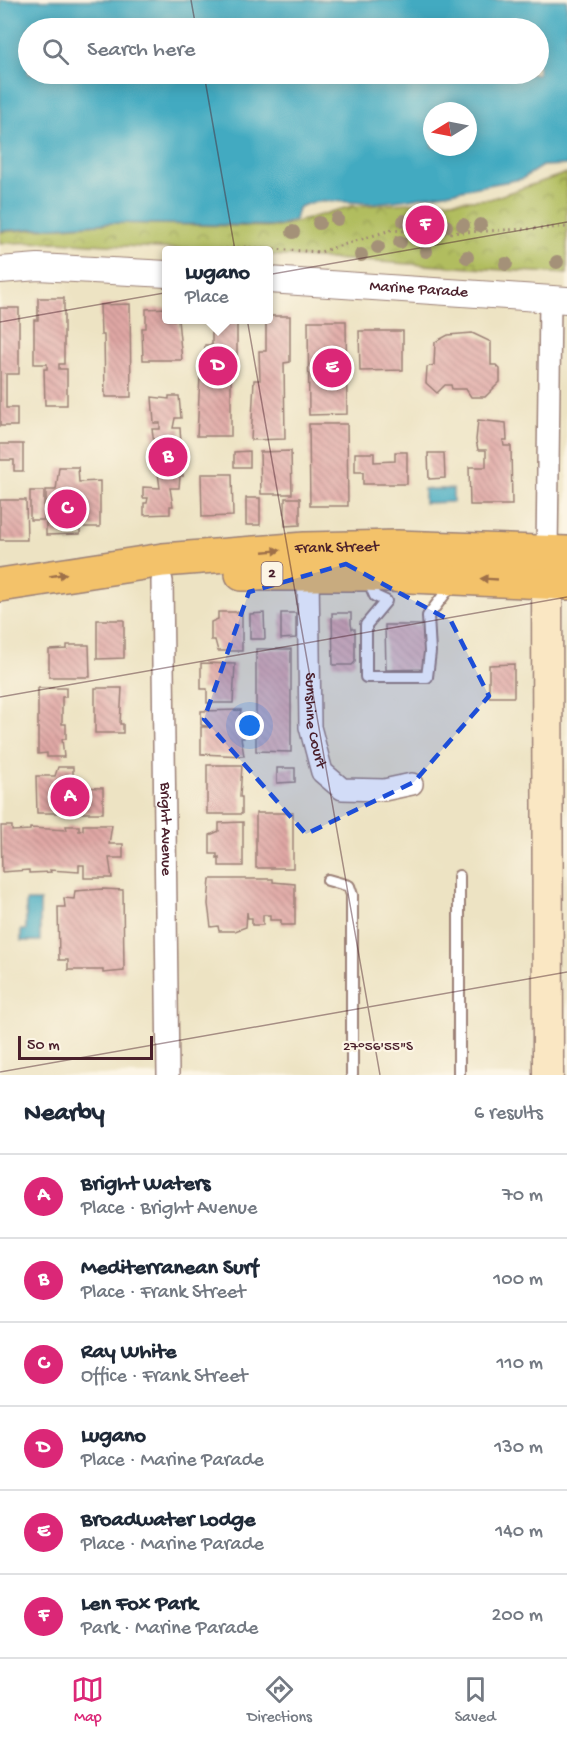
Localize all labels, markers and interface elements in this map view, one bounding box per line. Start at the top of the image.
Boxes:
search box [18,18,549,84]
icon: search [39,35,72,68]
text: Search here [87,38,195,64]
north arrow [423,102,477,156]
pin: F [406,202,444,248]
popup [162,246,273,324]
text: Lugano [185,261,250,287]
street label: Marine Parade [369,277,469,303]
text: Place [185,287,229,310]
pin: D [198,344,238,388]
pin: E [312,346,352,391]
pin: B [148,434,188,480]
pin: C [48,486,86,532]
street label: Frank Street [293,538,380,559]
one-way arrow [263,546,282,556]
road number: 2 [262,562,282,586]
one-way arrow [48,571,67,580]
one-way arrow [479,575,498,584]
street label: Sunshine Court [300,672,330,772]
your location [235,711,264,740]
pin: A [50,774,90,820]
street label: Bright Avenue [155,781,175,877]
scale bar [18,1033,153,1060]
text: 50 m [27,1037,60,1056]
text: 27°56'55"S [343,1038,413,1056]
text: Nearby [24,1099,105,1130]
text: 6 results [474,1103,543,1126]
text: Bright Waters [81,1172,210,1198]
text: A [38,1185,49,1208]
text: 70 m [502,1185,543,1208]
text: Place · Bright Avenue [81,1198,257,1221]
text: Mediterranean Surf [81,1256,258,1282]
text: B [38,1269,49,1292]
text: 100 m [493,1269,543,1292]
text: Place · Frank Street [81,1282,245,1305]
text: Ray White [81,1340,176,1366]
text: C [38,1353,49,1376]
text: 110 m [497,1353,543,1376]
text: Office · Frank Street [81,1366,247,1389]
text: Lugano [81,1424,146,1450]
text: D [37,1437,50,1460]
text: 130 m [494,1437,543,1460]
text: Place · Marine Parade [81,1450,264,1473]
text: Broadwater Lodge [81,1508,255,1534]
text: E [37,1521,50,1544]
text: 140 m [495,1521,543,1544]
text: Place · Marine Parade [81,1534,264,1557]
text: Len Fox Park [81,1592,198,1618]
text: F [38,1605,49,1628]
text: 200 m [492,1605,543,1628]
text: Park · Marine Parade [81,1618,258,1641]
tab: Map [71,1673,104,1728]
tab: Directions [247,1673,312,1728]
tab: Saved [455,1673,496,1728]

